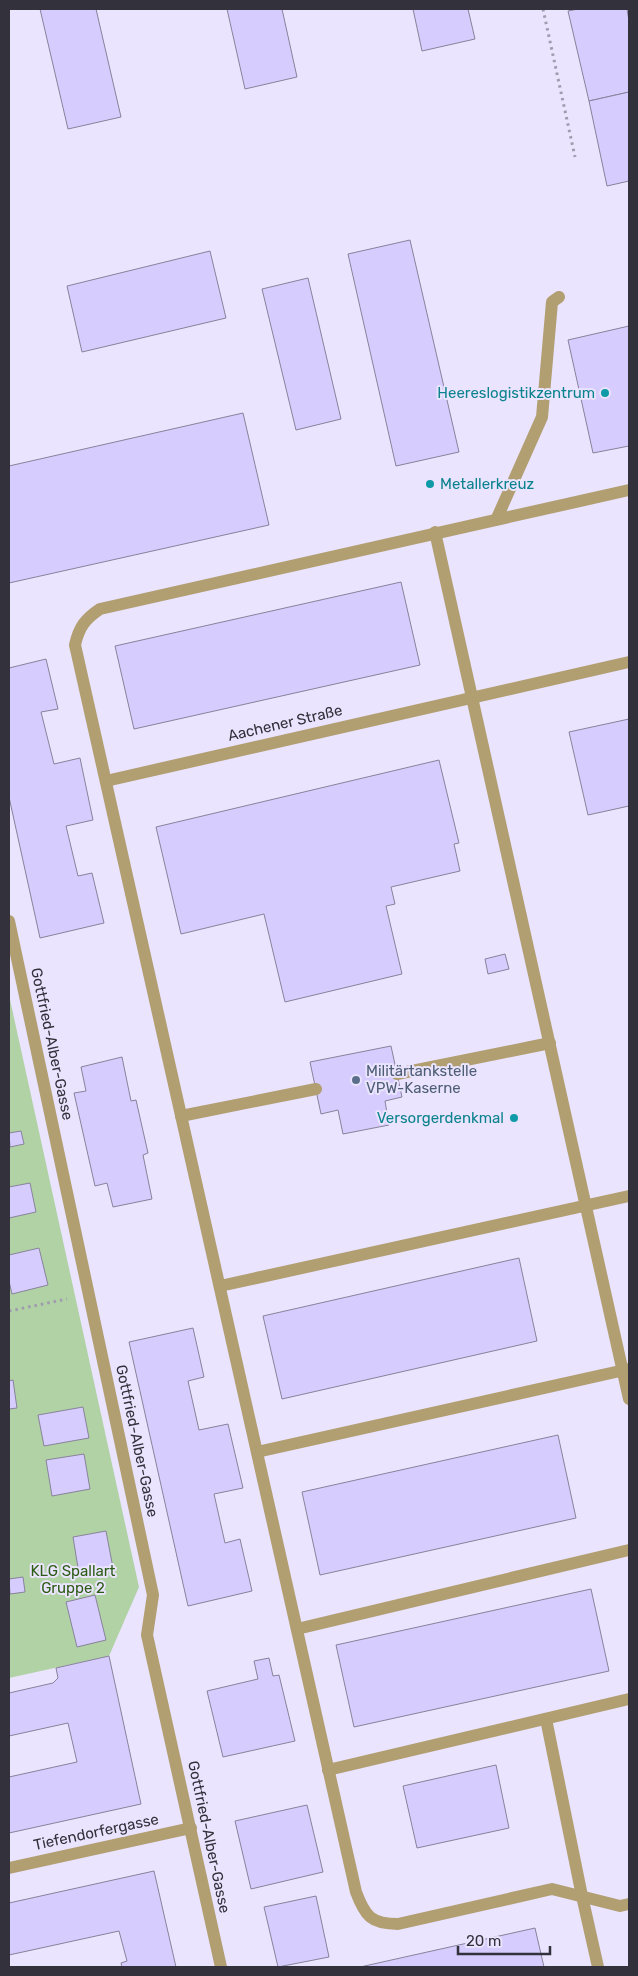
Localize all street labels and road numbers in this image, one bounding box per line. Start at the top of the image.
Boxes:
street label: Aachener Straße [226,701,344,745]
street label: Gottfried-Alber-Gasse [27,966,77,1122]
street label: Gottfried-Alber-Gasse [112,1363,162,1519]
street label: Gottfried-Alber-Gasse [184,1759,234,1915]
street label: Tiefendorfergasse [32,1810,160,1854]

